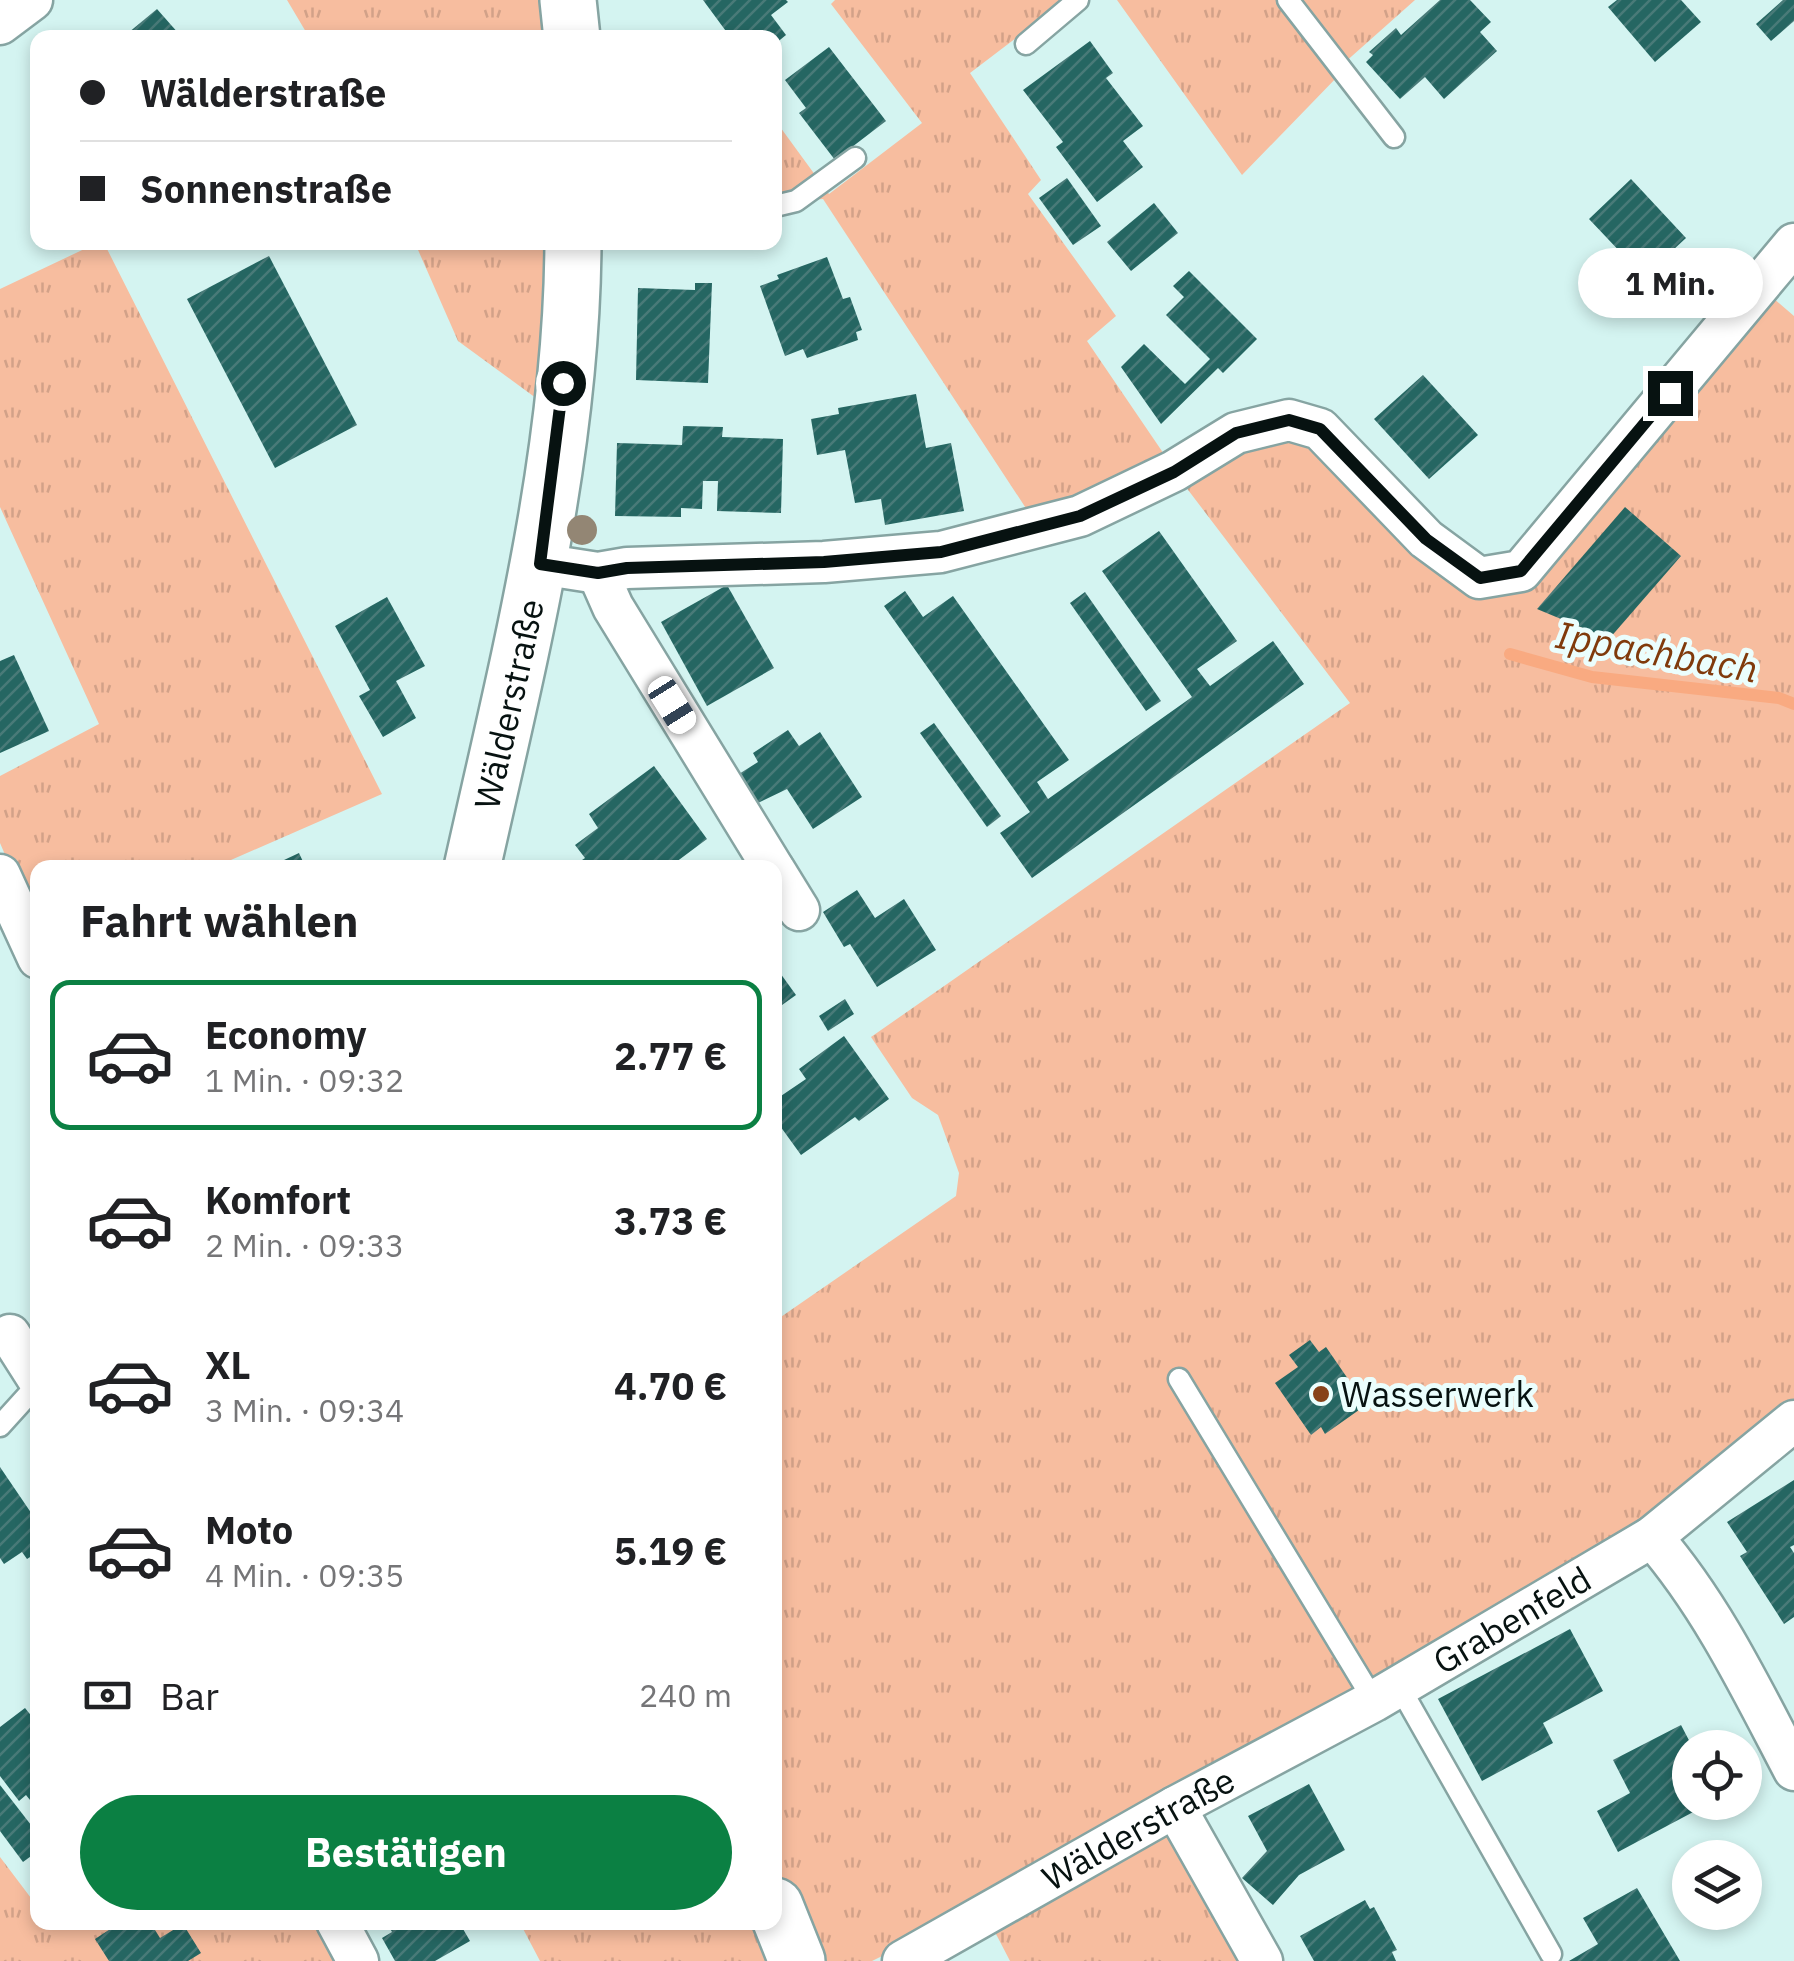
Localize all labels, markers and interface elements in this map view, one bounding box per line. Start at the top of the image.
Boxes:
text: Wälderstraße [140,68,386,117]
text: Sonnenstraße [140,164,392,213]
callout: 1 Min. [1578,248,1762,318]
text: 1 Min. [1625,262,1716,304]
route start [541,361,586,406]
route end [1648,371,1693,416]
street label: Wälderstraße [463,595,554,814]
water label: Ippachbach [1552,609,1762,693]
car [643,672,701,738]
text: Fahrt wählen [80,891,359,949]
icon: car [85,1010,175,1100]
text: Economy [205,1010,367,1059]
text: 2.77 € [614,1031,727,1080]
text: 1 Min. · 09:32 [205,1059,404,1101]
icon: car [85,1175,175,1265]
text: Komfort [205,1175,351,1224]
text: 3.73 € [614,1196,727,1245]
text: 2 Min. · 09:33 [205,1224,404,1266]
icon: car [85,1340,175,1430]
text: XL [205,1340,251,1389]
text: 4.70 € [614,1361,727,1410]
place label: Wasserwerk [1341,1371,1534,1417]
marker: Wasserwerk [1310,1383,1332,1405]
text: 3 Min. · 09:34 [205,1389,404,1431]
icon: car [85,1505,175,1595]
text: Moto [205,1505,293,1554]
text: 5.19 € [614,1526,727,1575]
text: 4 Min. · 09:35 [205,1554,404,1596]
street label: Grabenfeld [1425,1555,1599,1684]
icon: cash [80,1668,135,1723]
text: Bar [160,1671,219,1720]
text: 240 m [639,1674,732,1716]
map controls [1672,1730,1762,1930]
button: locate [1672,1730,1762,1820]
street label: Wälderstraße [1034,1756,1243,1901]
button: Bestätigen [80,1795,732,1910]
button: layers [1672,1840,1762,1930]

